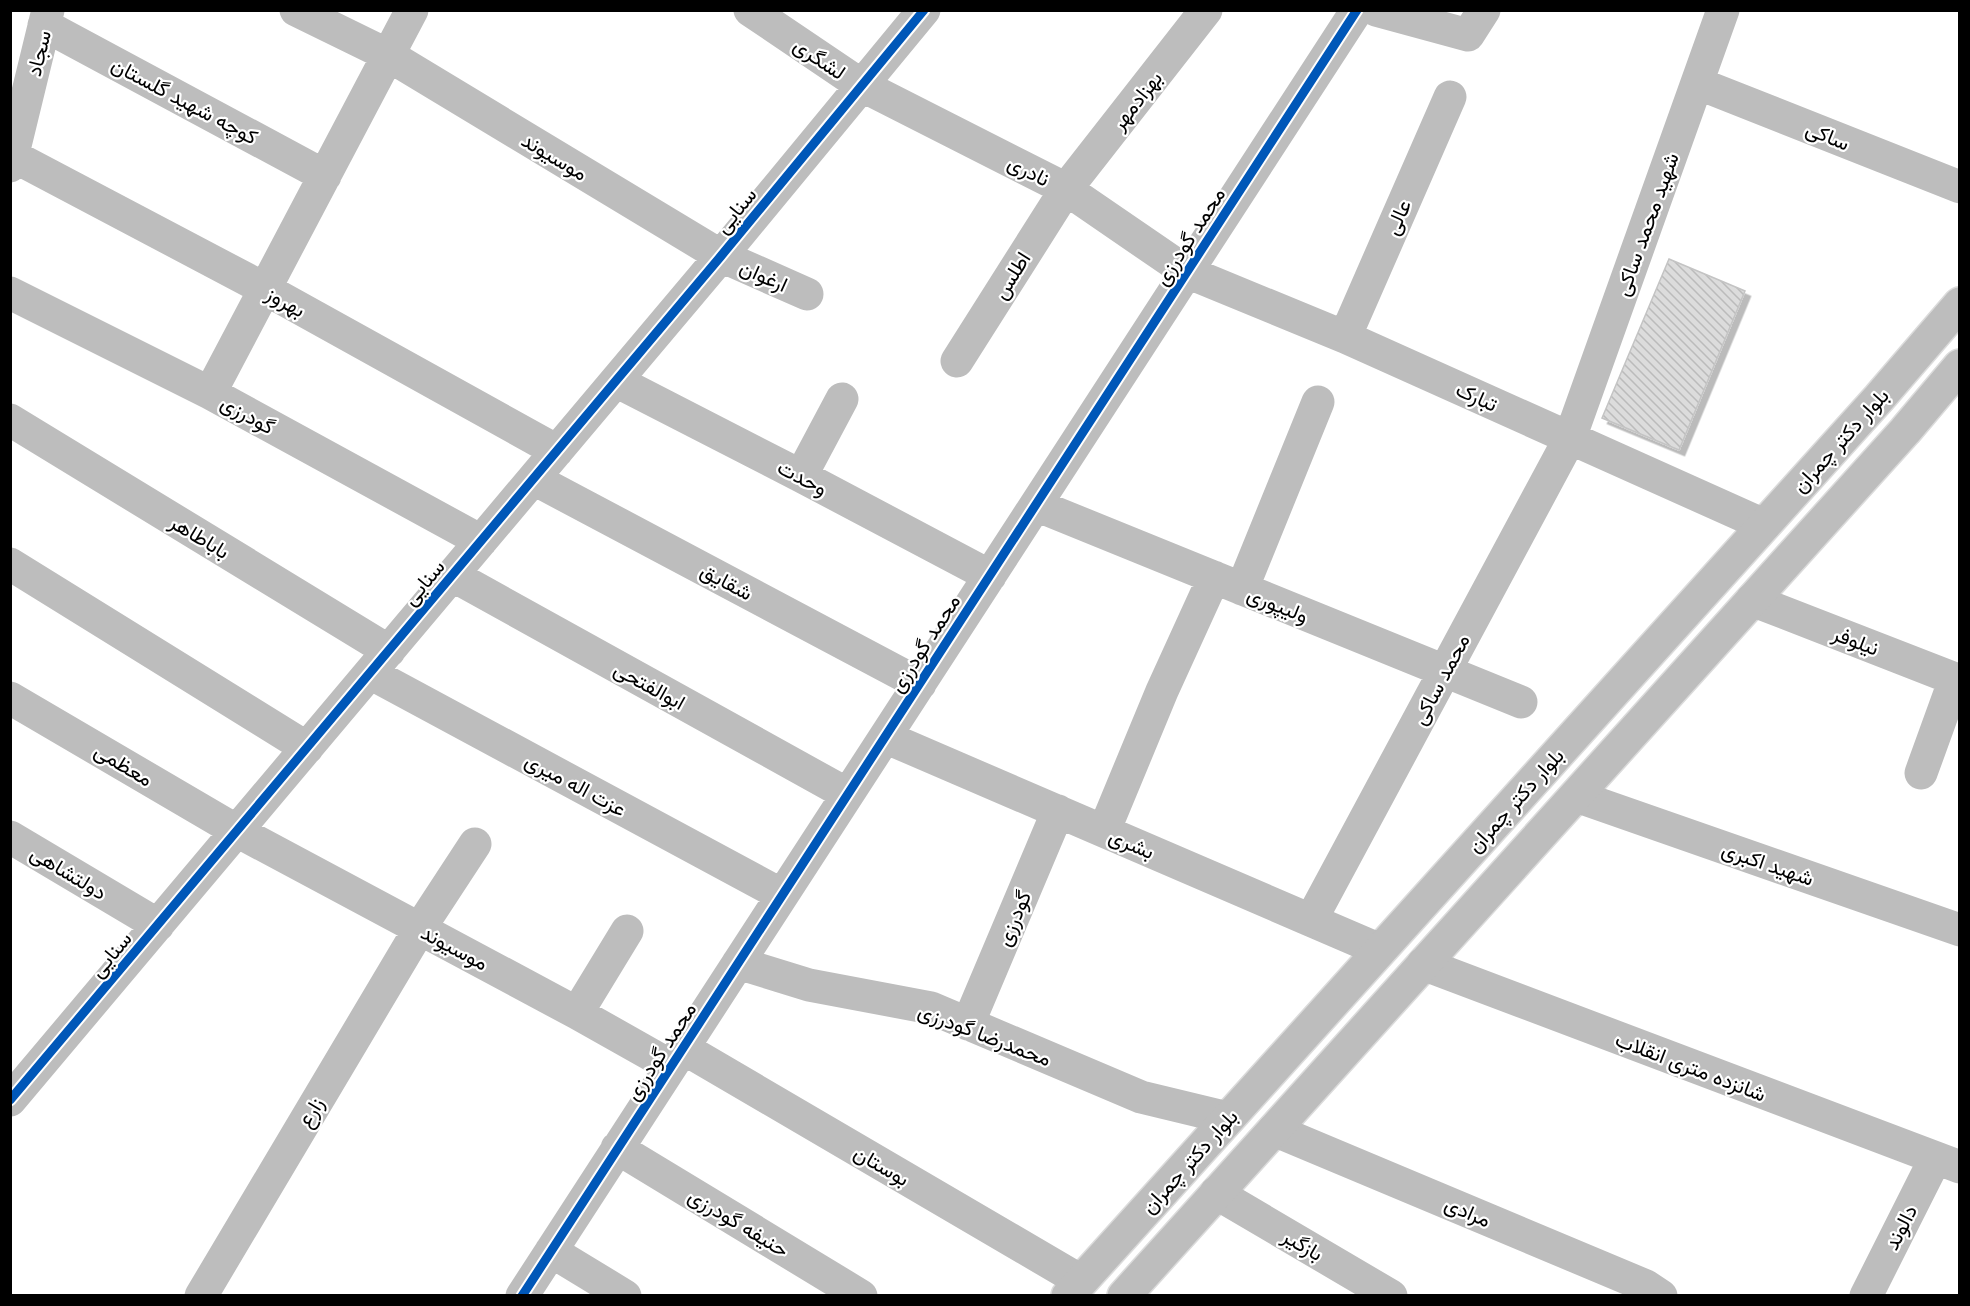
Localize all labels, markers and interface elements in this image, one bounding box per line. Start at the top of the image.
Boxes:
street label: سجاد [20,27,56,79]
street label: لشگری [788,31,851,86]
street label: کوچه شهید گلستان [107,51,263,151]
street label: بهزادمهر [1104,65,1168,136]
street label: ساکی [1802,115,1854,155]
street label: موسیوند [517,126,593,187]
street label: نادری [1003,149,1054,192]
street label: شهید محمد ساکی [1608,149,1685,300]
street label: سنایی [708,182,762,238]
street label: محمد گودرزی [1148,182,1231,291]
street label: عالی [1378,195,1416,239]
street label: اطلس [986,246,1036,304]
street label: ارغوان [736,253,792,298]
street label: بهروز [260,279,310,323]
street label: تبارک [1452,375,1502,418]
street label: بلوار دکتر چمران [1786,382,1895,499]
street label: گودرزی [216,389,279,440]
street label: وحدت [773,453,832,502]
street label: باباطاهر [164,508,235,565]
street label: سنایی [396,554,450,610]
street label: شقایق [697,557,757,605]
street label: ولیپوری [1243,580,1312,630]
street label: محمد گودرزی [883,589,966,698]
street label: نیلوفر [1828,619,1883,662]
street label: محمد ساکی [1405,629,1475,729]
street label: ابوالفتحی [609,655,690,716]
street label: معظمی [90,737,158,791]
street label: بلوار دکتر چمران [1461,742,1570,859]
street label: عزت اله میری [520,746,631,822]
street label: بشری [1105,822,1159,865]
street label: شهید اکبری [1718,835,1817,892]
street label: دولتشاهی [26,839,112,906]
street label: گودرزی [990,886,1037,950]
street label: موسیوند [416,919,493,976]
street label: سنایی [83,926,137,982]
street label: محمد گودرزی [619,997,702,1106]
street label: محمدرضا گودرزی [914,997,1055,1072]
street label: شانزده متری انقلاب [1612,1025,1770,1108]
street label: زارع [291,1092,331,1133]
street label: بلوار دکتر چمران [1135,1103,1244,1220]
street label: بوستان [849,1139,914,1192]
street label: حنیفه گودرزی [683,1182,794,1263]
street label: مرادی [1441,1190,1495,1233]
street label: دالوند [1878,1200,1923,1255]
street label: بازگیر [1277,1222,1328,1267]

